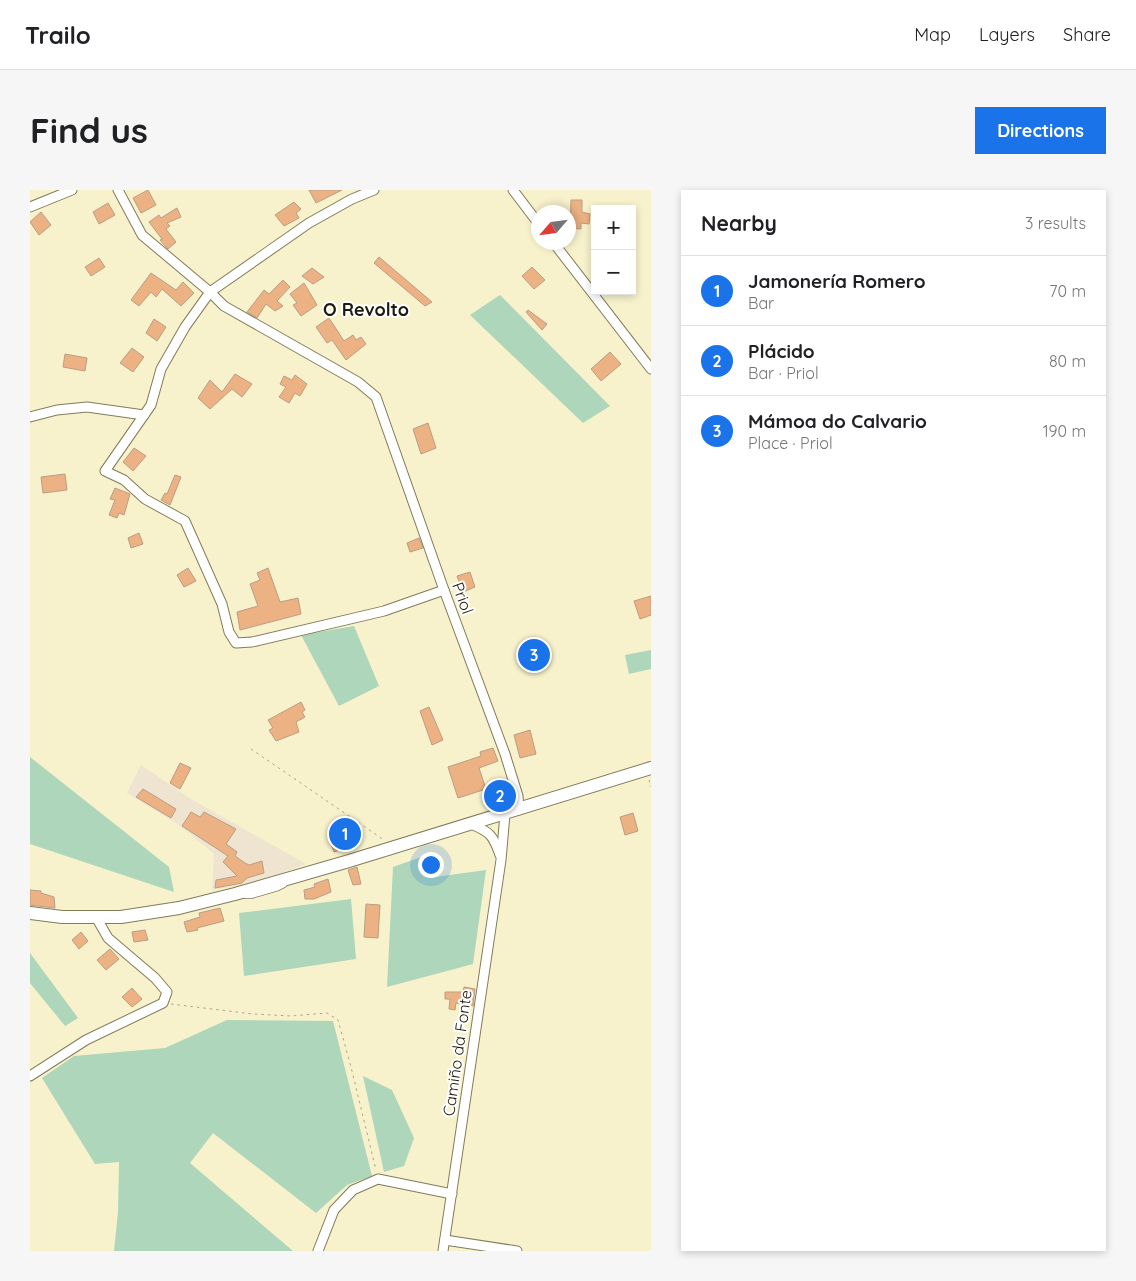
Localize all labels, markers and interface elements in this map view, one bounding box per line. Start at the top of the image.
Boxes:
text: Trailo [25,20,91,50]
text: Map [914,23,951,46]
text: Layers [979,23,1035,46]
text: Share [1063,23,1111,46]
button: Directions [975,107,1106,154]
text: Find us [30,108,148,152]
north arrow [531,205,576,250]
map controls [591,205,636,295]
button: + [591,205,636,250]
text: Nearby [701,210,777,236]
text: 3 results [1025,213,1086,233]
button: − [591,250,636,295]
text: Jamonería Romero [748,269,926,293]
text: 1 [714,281,720,301]
text: 70 m [1049,281,1086,301]
text: Bar [748,293,774,313]
district label: O Revolto [323,298,409,321]
text: Plácido [748,339,815,363]
text: 2 [712,351,722,371]
text: 80 m [1049,351,1086,371]
text: Bar · Priol [748,363,819,383]
text: Mámoa do Calvario [748,409,927,433]
text: 3 [713,421,721,441]
text: 190 m [1043,421,1086,441]
text: Place · Priol [748,433,833,453]
street label: Priol [448,579,478,617]
pin: 3 [518,636,550,674]
pin: 2 [484,777,516,815]
pin: 1 [329,815,361,853]
your location [418,852,444,878]
street label: Camiño da Fonte [438,989,476,1117]

